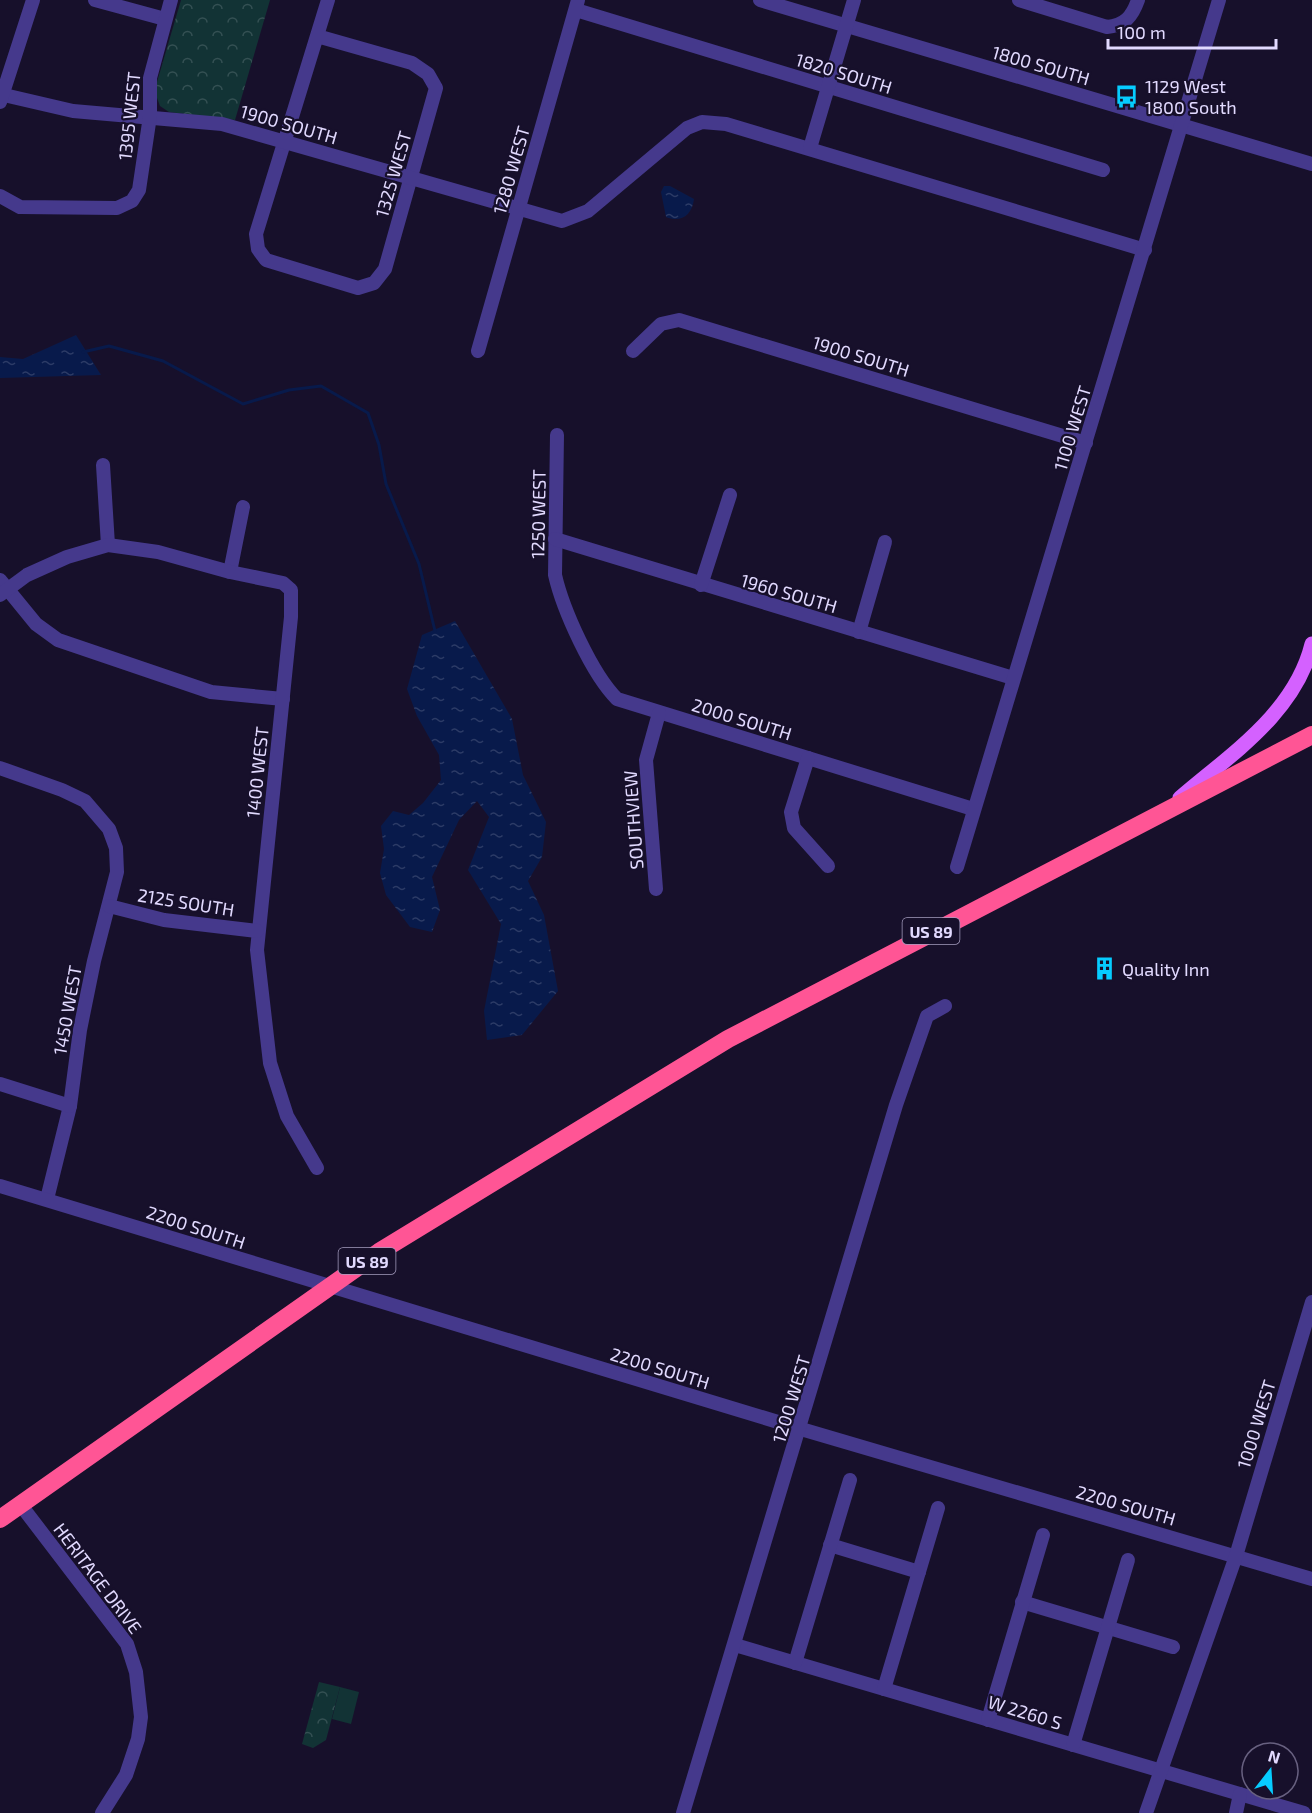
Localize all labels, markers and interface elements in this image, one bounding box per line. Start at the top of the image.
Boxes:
scale bar [1108,12,1276,50]
text: 100 m [1117,21,1166,43]
street label: 1800 SOUTH [990,41,1092,89]
street label: 1820 SOUTH [793,48,895,98]
street label: 1395 WEST [113,70,145,161]
place label: 1129 West 1800 South [1145,75,1237,118]
bus stop icon: 1129 West 1800 South [1114,83,1140,109]
street label: 1900 SOUTH [238,100,340,148]
street label: 1280 WEST [488,123,534,217]
street label: 1325 WEST [370,128,416,220]
street label: 1900 SOUTH [810,331,912,381]
street label: 1100 WEST [1049,382,1095,473]
street label: 1250 WEST [526,469,550,559]
street label: 1960 SOUTH [738,569,840,617]
street label: 2000 SOUTH [689,693,795,745]
street label: 1400 WEST [241,725,273,819]
street label: SOUTHVIEW [619,770,647,870]
street label: 2125 SOUTH [136,883,236,921]
road number: US 89 [902,918,960,944]
building icon: Quality Inn [1091,956,1117,982]
place label: Quality Inn [1122,958,1210,980]
street label: 1450 WEST [48,963,86,1056]
street label: 2200 SOUTH [144,1201,248,1253]
road number: US 89 [338,1248,395,1274]
street label: 2200 SOUTH [608,1342,712,1394]
street label: 1200 WEST [767,1352,815,1445]
street label: 1000 WEST [1232,1377,1280,1471]
street label: 2200 SOUTH [1074,1480,1178,1530]
street label: HERITAGE DRIVE [49,1518,147,1638]
street label: W 2260 S [985,1690,1065,1734]
north arrow [1240,1741,1300,1801]
text: N [1266,1745,1283,1767]

